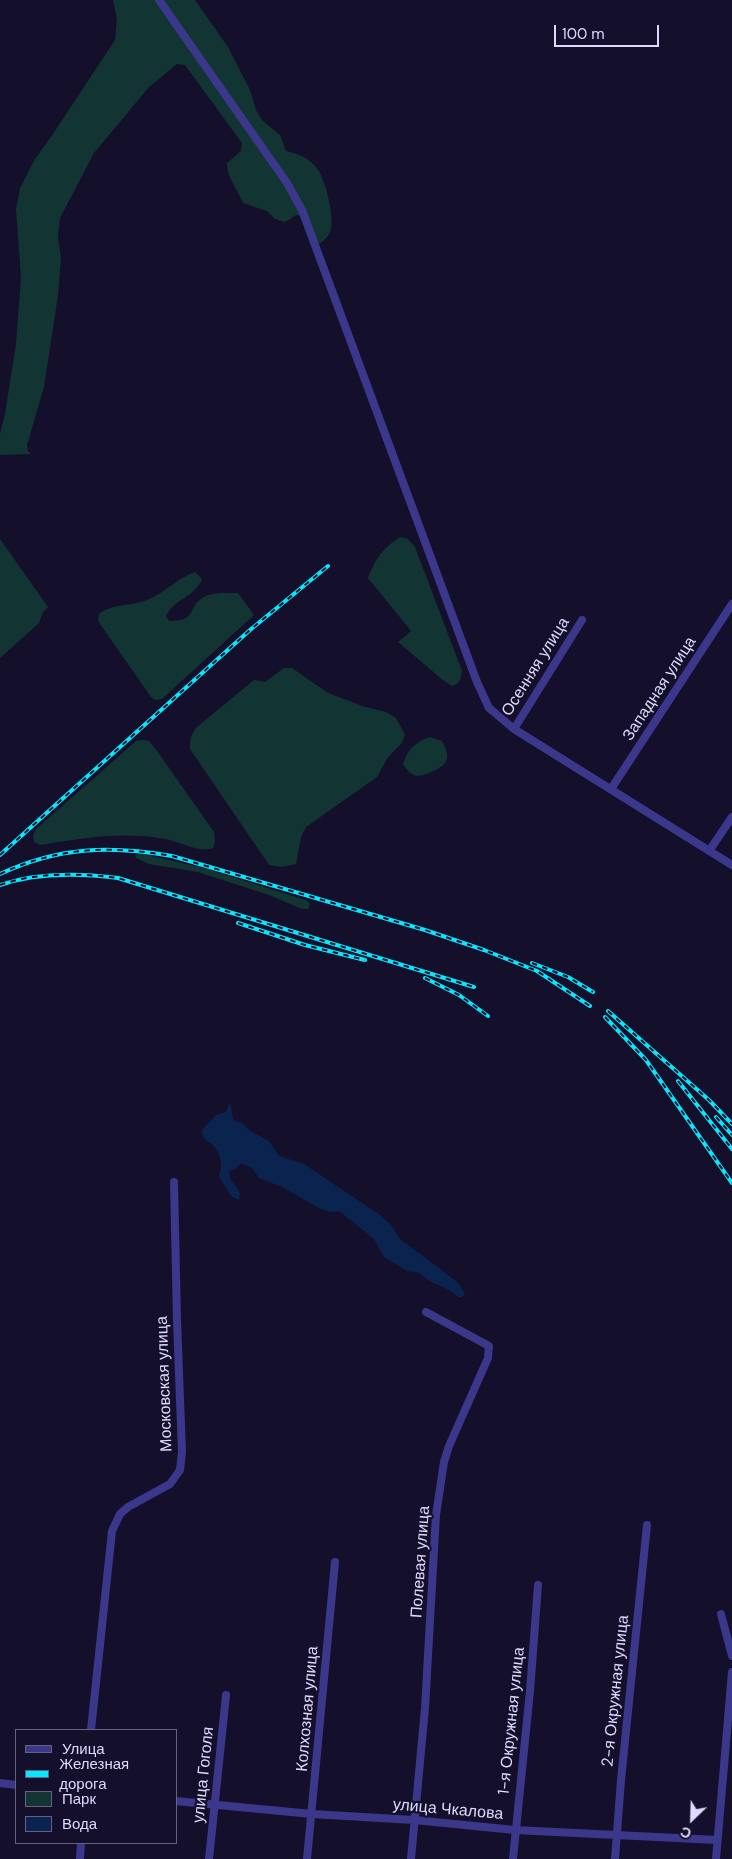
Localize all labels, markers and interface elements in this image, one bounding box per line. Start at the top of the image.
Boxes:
scale bar [557,15,662,47]
text: 100 m [562,24,605,44]
street label: Осенняя улица [498,614,574,720]
street label: Западная улица [619,633,701,745]
street label: Московская улица [153,1316,177,1452]
street label: Полевая улица [408,1505,434,1619]
street label: 2-я Окружная улица [598,1614,634,1768]
street label: Колхозная улица [293,1646,323,1772]
street label: 1-я Окружная улица [495,1646,529,1796]
street label: улица Гоголя [189,1726,219,1824]
legend [15,1729,178,1844]
text: Улица [62,1739,105,1759]
text: Железная дорога [59,1754,129,1794]
text: Парк [62,1789,96,1809]
north arrow [667,1794,717,1844]
street label: улица Чкалова [392,1796,504,1824]
text: Вода [62,1814,97,1834]
text: С [678,1822,694,1843]

